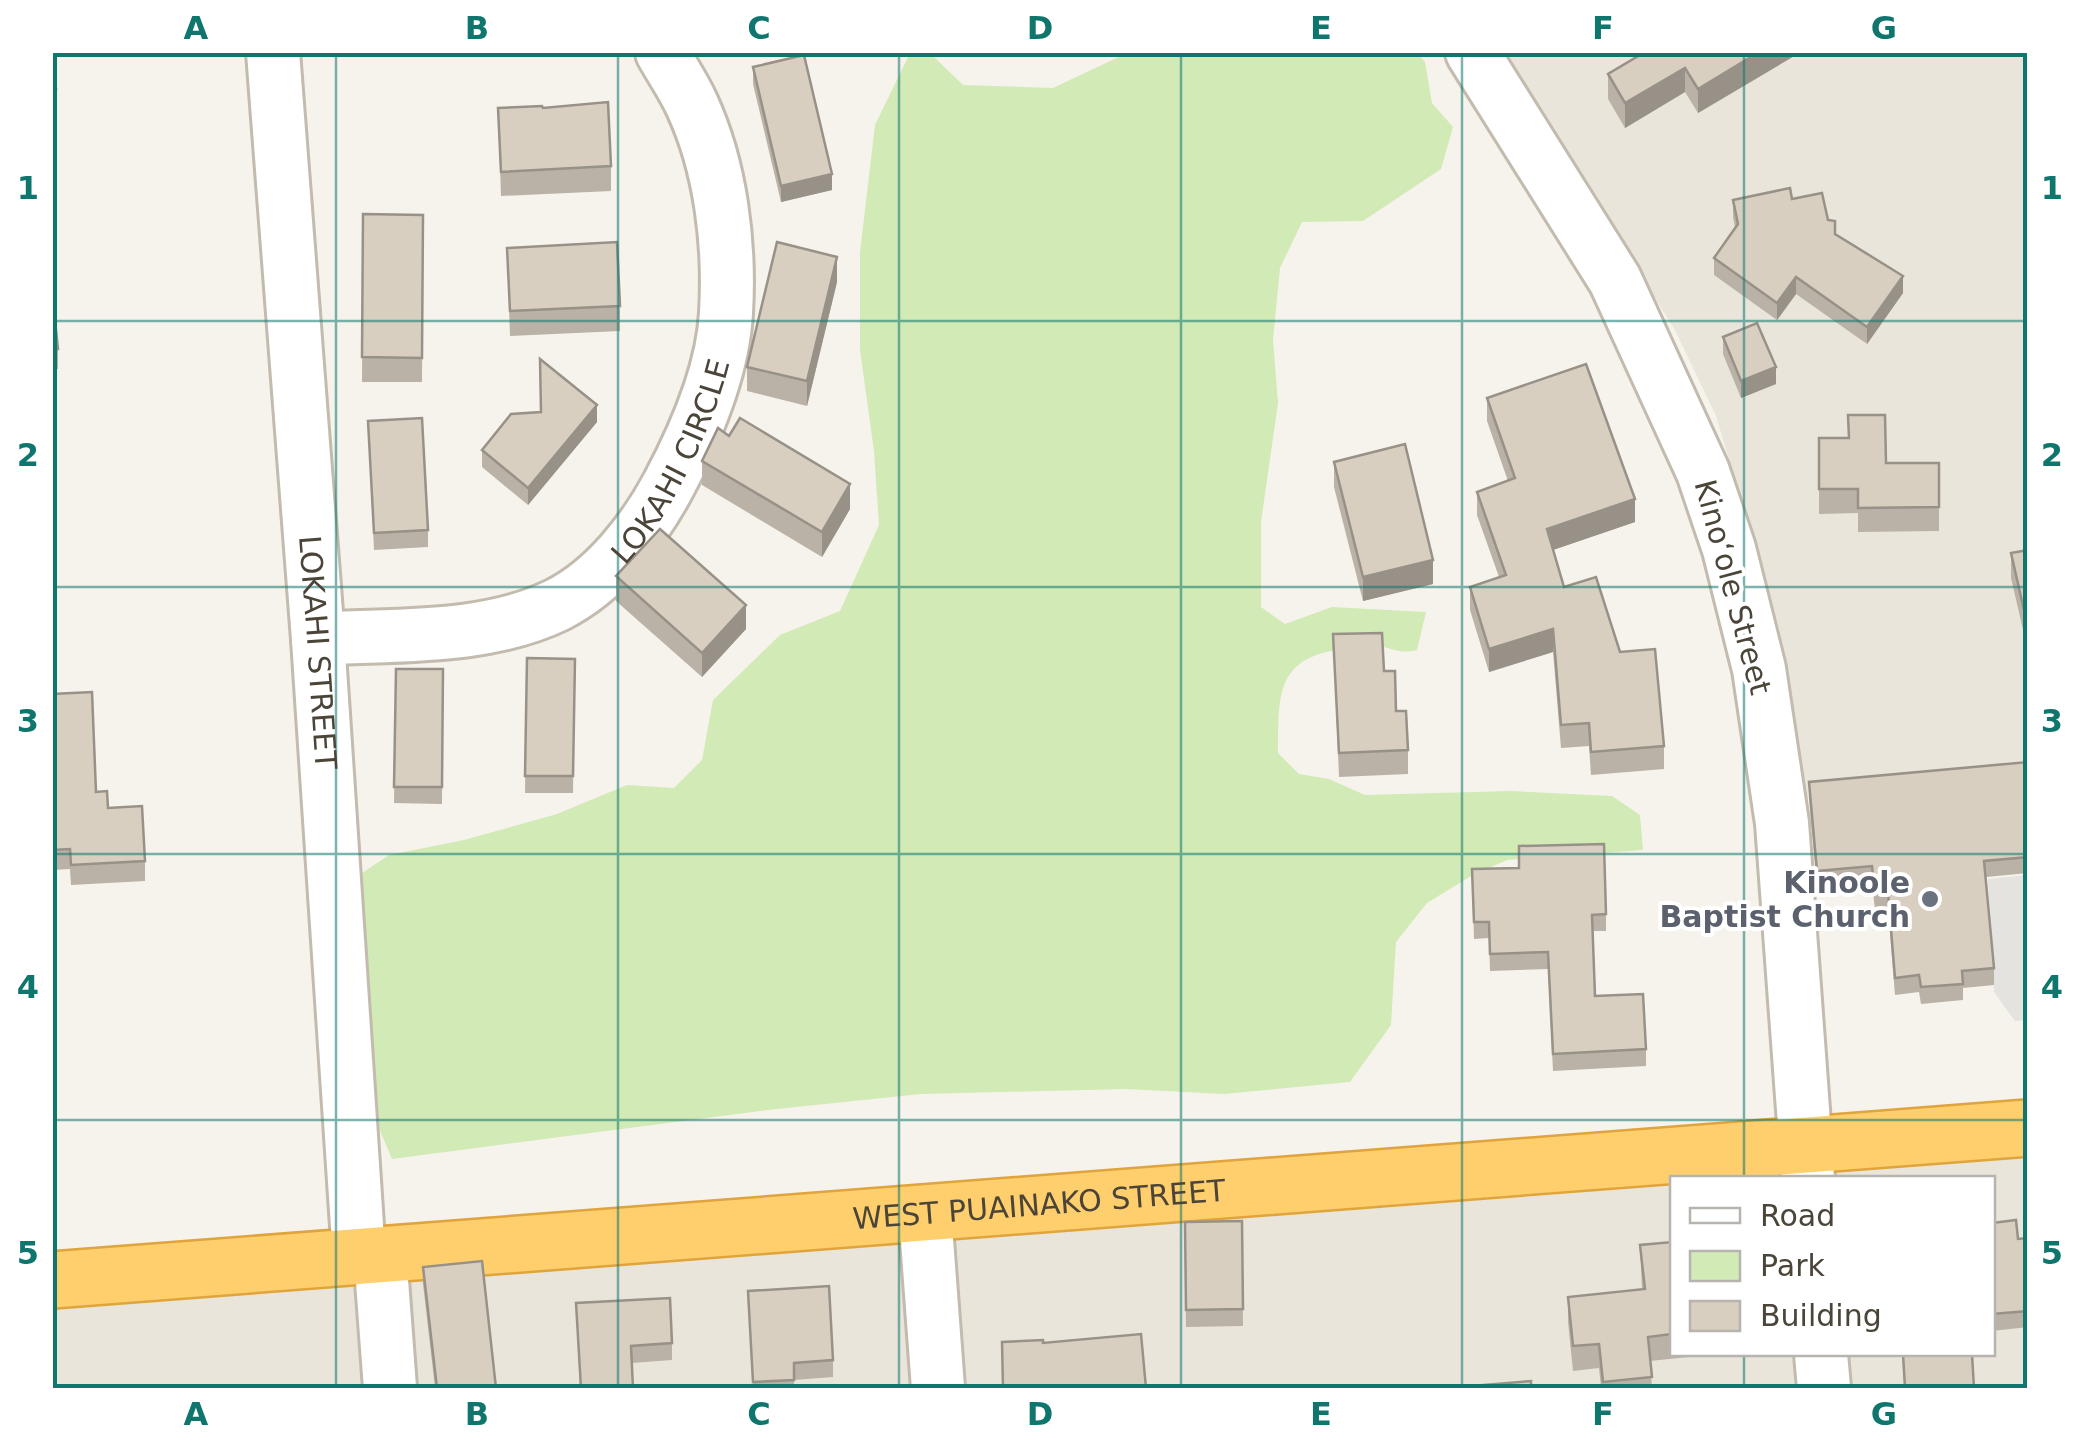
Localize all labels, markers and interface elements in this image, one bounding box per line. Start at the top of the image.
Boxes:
text: A [184,9,209,47]
text: B [465,9,489,47]
text: C [747,9,771,47]
text: D [1027,9,1053,47]
text: E [1310,9,1332,47]
text: F [1592,9,1614,47]
text: G [1871,9,1897,47]
text: 1 [17,169,39,207]
text: 1 [2041,169,2063,207]
street label: LOKAHI CIRCLE [604,355,736,570]
text: 2 [17,436,39,474]
text: 2 [2041,436,2063,474]
street label: Kinoʻole Street [1688,476,1779,698]
street label: LOKAHI STREET [293,534,344,771]
text: 3 [17,702,39,740]
text: 3 [2041,702,2063,740]
place label: Kinoole Baptist Church [1659,865,1910,934]
marker: Kinoole Baptist Church [1919,888,1941,910]
text: 4 [17,968,39,1006]
text: 4 [2041,968,2063,1006]
street label: WEST PUAINAKO STREET [851,1172,1227,1236]
legend [1670,1176,1995,1356]
text: Road [1760,1198,1835,1233]
text: 5 [17,1234,39,1272]
text: 5 [2041,1234,2063,1272]
text: Park [1760,1248,1825,1283]
text: Building [1760,1298,1882,1333]
text: A [184,1395,209,1433]
text: B [465,1395,489,1433]
text: C [747,1395,771,1433]
text: D [1027,1395,1053,1433]
text: E [1310,1395,1332,1433]
text: F [1592,1395,1614,1433]
text: G [1871,1395,1897,1433]

